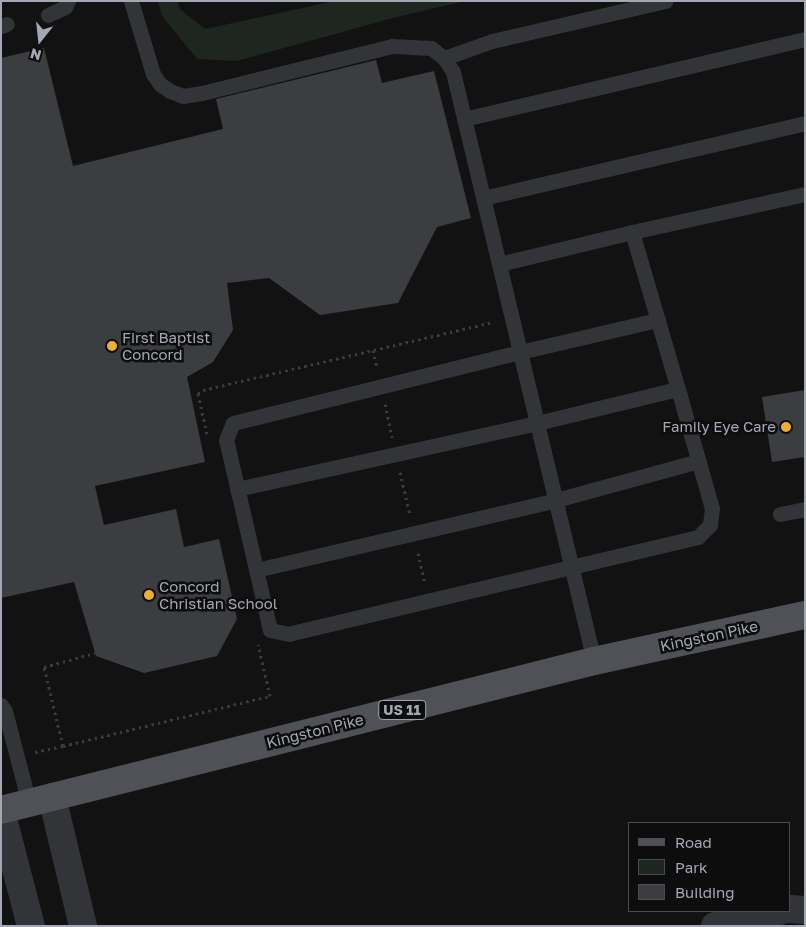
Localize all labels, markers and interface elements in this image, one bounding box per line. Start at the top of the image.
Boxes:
north arrow [15,15,65,65]
text: N [28,45,43,65]
place label: First Baptist Concord [122,328,210,363]
marker: First Baptist Concord [106,340,118,352]
place label: Family Eye Care [662,418,776,436]
marker: Family Eye Care [780,421,792,433]
place label: Concord Christian School [159,577,278,612]
marker: Concord Christian School [143,589,155,601]
street label: Kingston Pike [658,617,760,655]
road number: US 11 [377,698,427,722]
street label: Kingston Pike [265,710,365,752]
legend [628,822,791,912]
text: Road [675,833,712,851]
text: Park [675,858,707,876]
text: Building [675,883,735,901]

